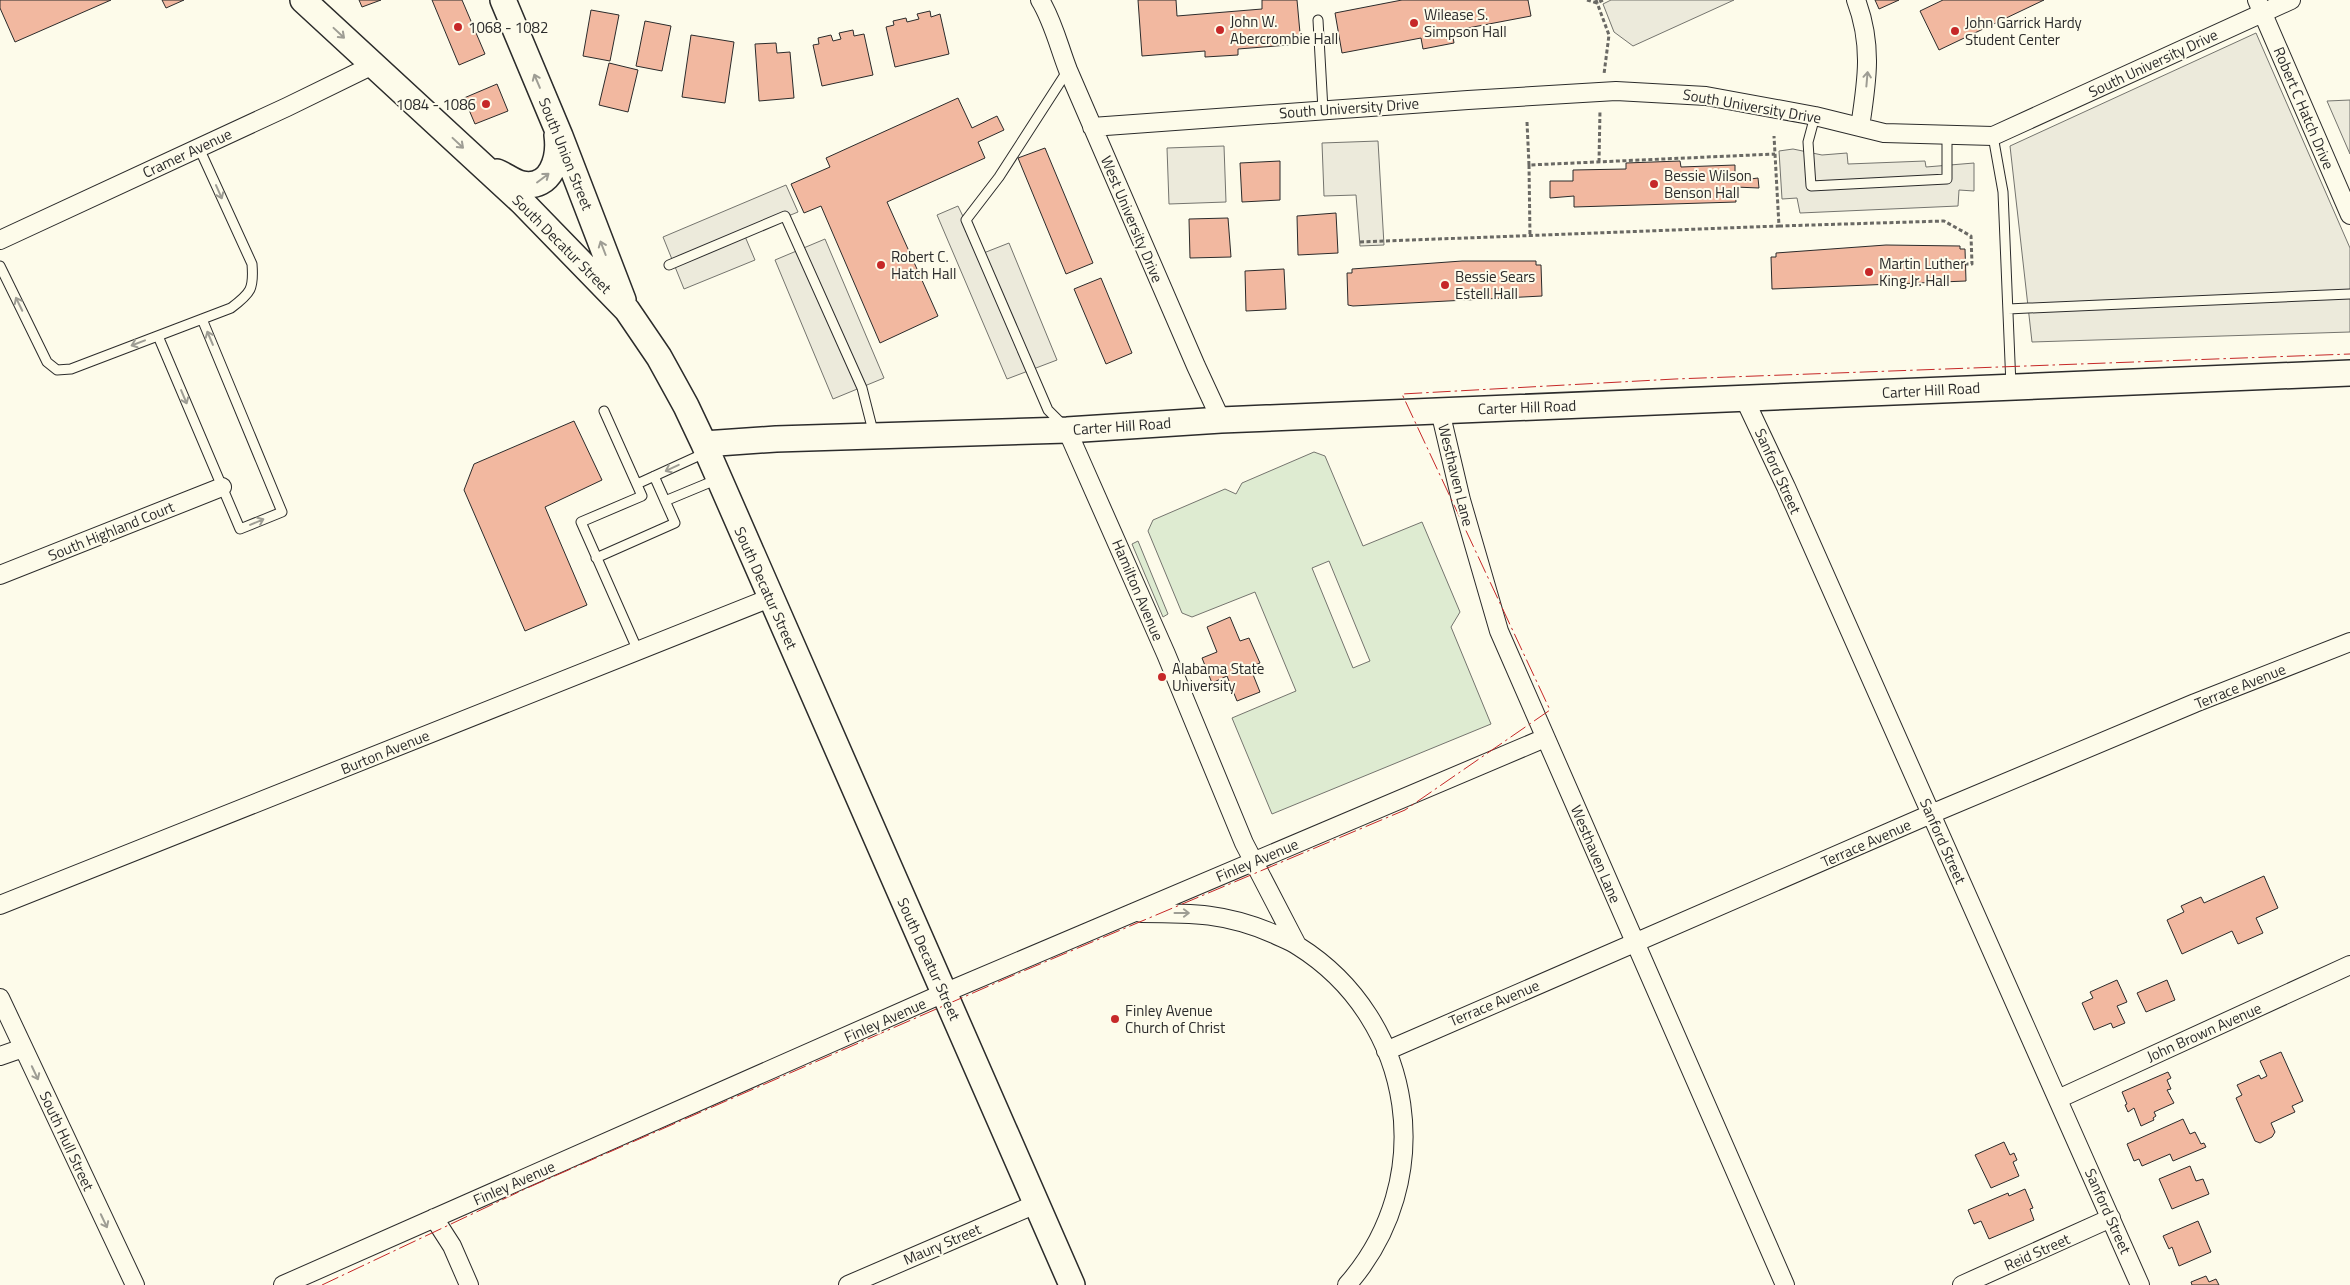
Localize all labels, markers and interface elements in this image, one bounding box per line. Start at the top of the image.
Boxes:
place label: Wilease S. Simpson Hall [1424,3,1507,43]
place label: John W. Abercrombie Hall [1230,10,1338,50]
place label: John Garrick Hardy Student Center [1965,11,2082,51]
place label: 1068 - 1082 [468,16,548,39]
marker: Wilease S. Simpson Hall [1408,17,1420,29]
marker: 1068 - 1082 [452,21,464,33]
street label: South University Drive [2085,23,2221,103]
marker: John W. Abercrombie Hall [1214,24,1226,36]
marker: John Garrick Hardy Student Center [1949,25,1961,37]
one-way arrow [332,27,345,39]
street label: Robert C Hatch Drive [2268,43,2340,173]
one-way arrow [1862,71,1872,87]
one-way arrow [531,74,541,89]
street label: South University Drive [1681,82,1823,130]
street label: South University Drive [1278,92,1420,124]
place label: 1084 - 1086 [396,93,476,116]
street label: South Union Street [533,94,599,214]
marker: 1084 - 1086 [480,98,492,110]
street label: Cramer Avenue [138,122,236,184]
one-way arrow [451,137,464,149]
street label: West University Drive [1095,152,1169,286]
place label: Bessie Wilson Benson Hall [1664,164,1752,204]
one-way arrow [536,173,550,183]
marker: Bessie Wilson Benson Hall [1648,178,1660,190]
one-way arrow [215,184,225,199]
street label: South Decatur Street [507,189,617,299]
one-way arrow [598,241,607,256]
place label: Robert C. Hatch Hall [891,245,956,285]
place label: Martin Luther King Jr. Hall [1879,252,1965,292]
marker: Robert C. Hatch Hall [875,259,887,271]
place label: Bessie Sears Estell Hall [1455,265,1535,305]
marker: Martin Luther King Jr. Hall [1863,266,1875,278]
marker: Bessie Sears Estell Hall [1439,279,1451,291]
one-way arrow [14,297,23,312]
one-way arrow [204,331,214,346]
one-way arrow [131,339,146,349]
street label: Carter Hill Road [1881,376,1981,404]
one-way arrow [180,388,189,404]
street label: Carter Hill Road [1477,394,1577,420]
street label: Carter Hill Road [1072,411,1172,441]
street label: Westhaven Lane [1432,421,1480,529]
street label: Sanford Street [1749,425,1807,518]
one-way arrow [665,464,680,473]
street label: South Highland Court [44,495,178,567]
one-way arrow [249,517,264,527]
street label: South Decatur Street [729,523,804,654]
street label: Hamilton Avenue [1106,536,1170,644]
place label: Alabama State University [1172,657,1264,697]
street label: Terrace Avenue [2191,657,2289,715]
marker: Alabama State University [1156,671,1168,683]
street label: Burton Avenue [337,724,433,780]
street label: Sanford Street [1914,795,1972,888]
street label: Westhaven Lane [1565,801,1627,907]
street label: Terrace Avenue [1817,813,1915,873]
street label: Finley Avenue [1212,832,1302,888]
street label: South Decatur Street [892,894,967,1025]
one-way arrow [1174,908,1190,918]
street label: Terrace Avenue [1445,974,1543,1032]
street label: Finley Avenue [840,992,930,1048]
street label: John Brown Avenue [2143,996,2265,1068]
place label: Finley Avenue Church of Christ [1125,999,1226,1039]
marker: Finley Avenue Church of Christ [1109,1013,1121,1025]
one-way arrow [31,1066,41,1081]
street label: South Hull Street [34,1087,100,1195]
street label: Finley Avenue [469,1155,559,1211]
street label: Sanford Street [2079,1165,2137,1258]
one-way arrow [100,1213,110,1228]
street label: Maury Street [900,1217,985,1271]
street label: Reid Street [2000,1227,2074,1277]

